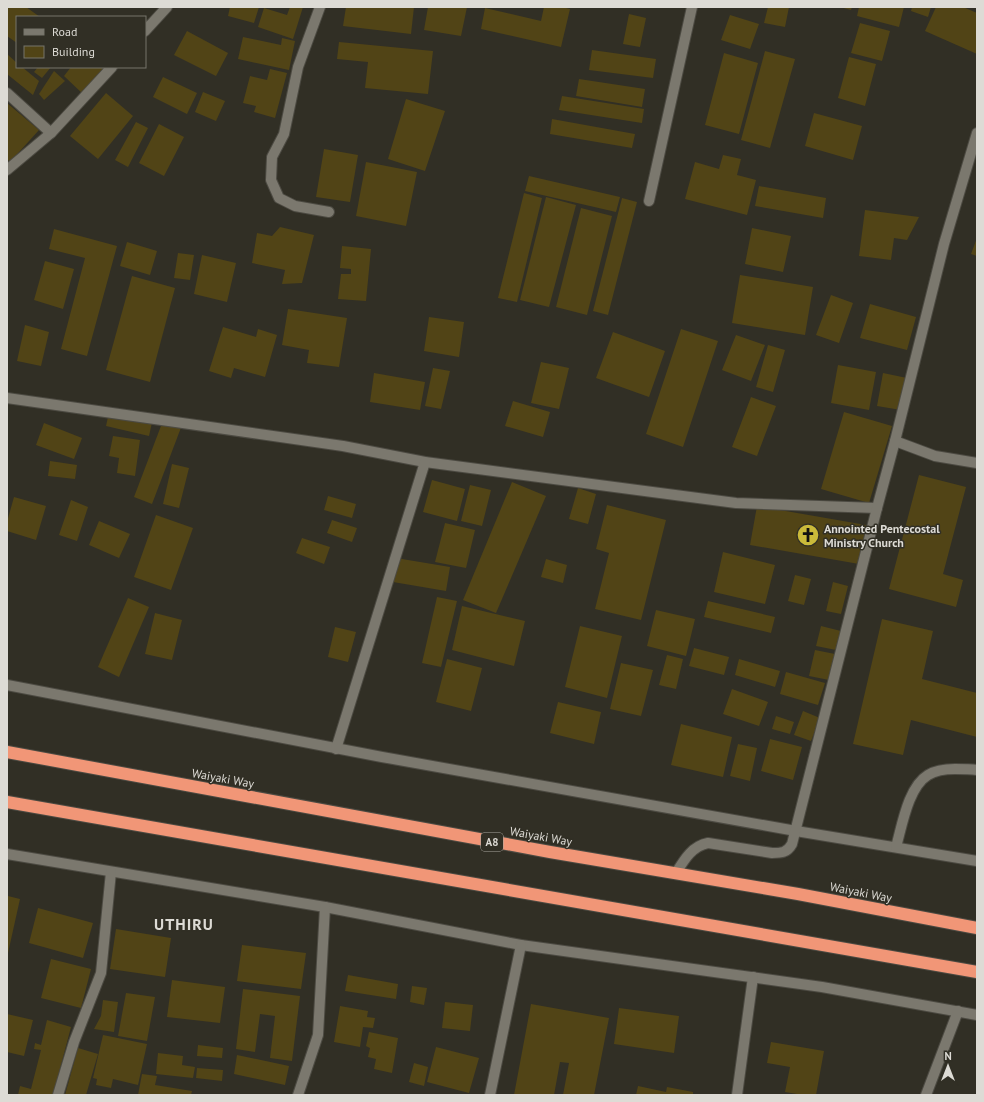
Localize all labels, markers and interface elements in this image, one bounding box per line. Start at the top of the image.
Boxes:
legend [16,16,146,68]
text: Road [52,24,77,39]
text: Building [52,44,95,59]
place label: Annointed Pentecostal Ministry Church [824,521,940,550]
church icon: Annointed Pentecostal Ministry Church [795,522,821,548]
street label: Waiyaki Way [191,765,256,791]
street label: Waiyaki Way [509,823,574,849]
road number: A8 [481,833,503,851]
street label: Waiyaki Way [829,879,894,905]
district label: UTHIRU [154,914,214,934]
north arrow [928,1046,968,1086]
text: N [944,1049,952,1063]

